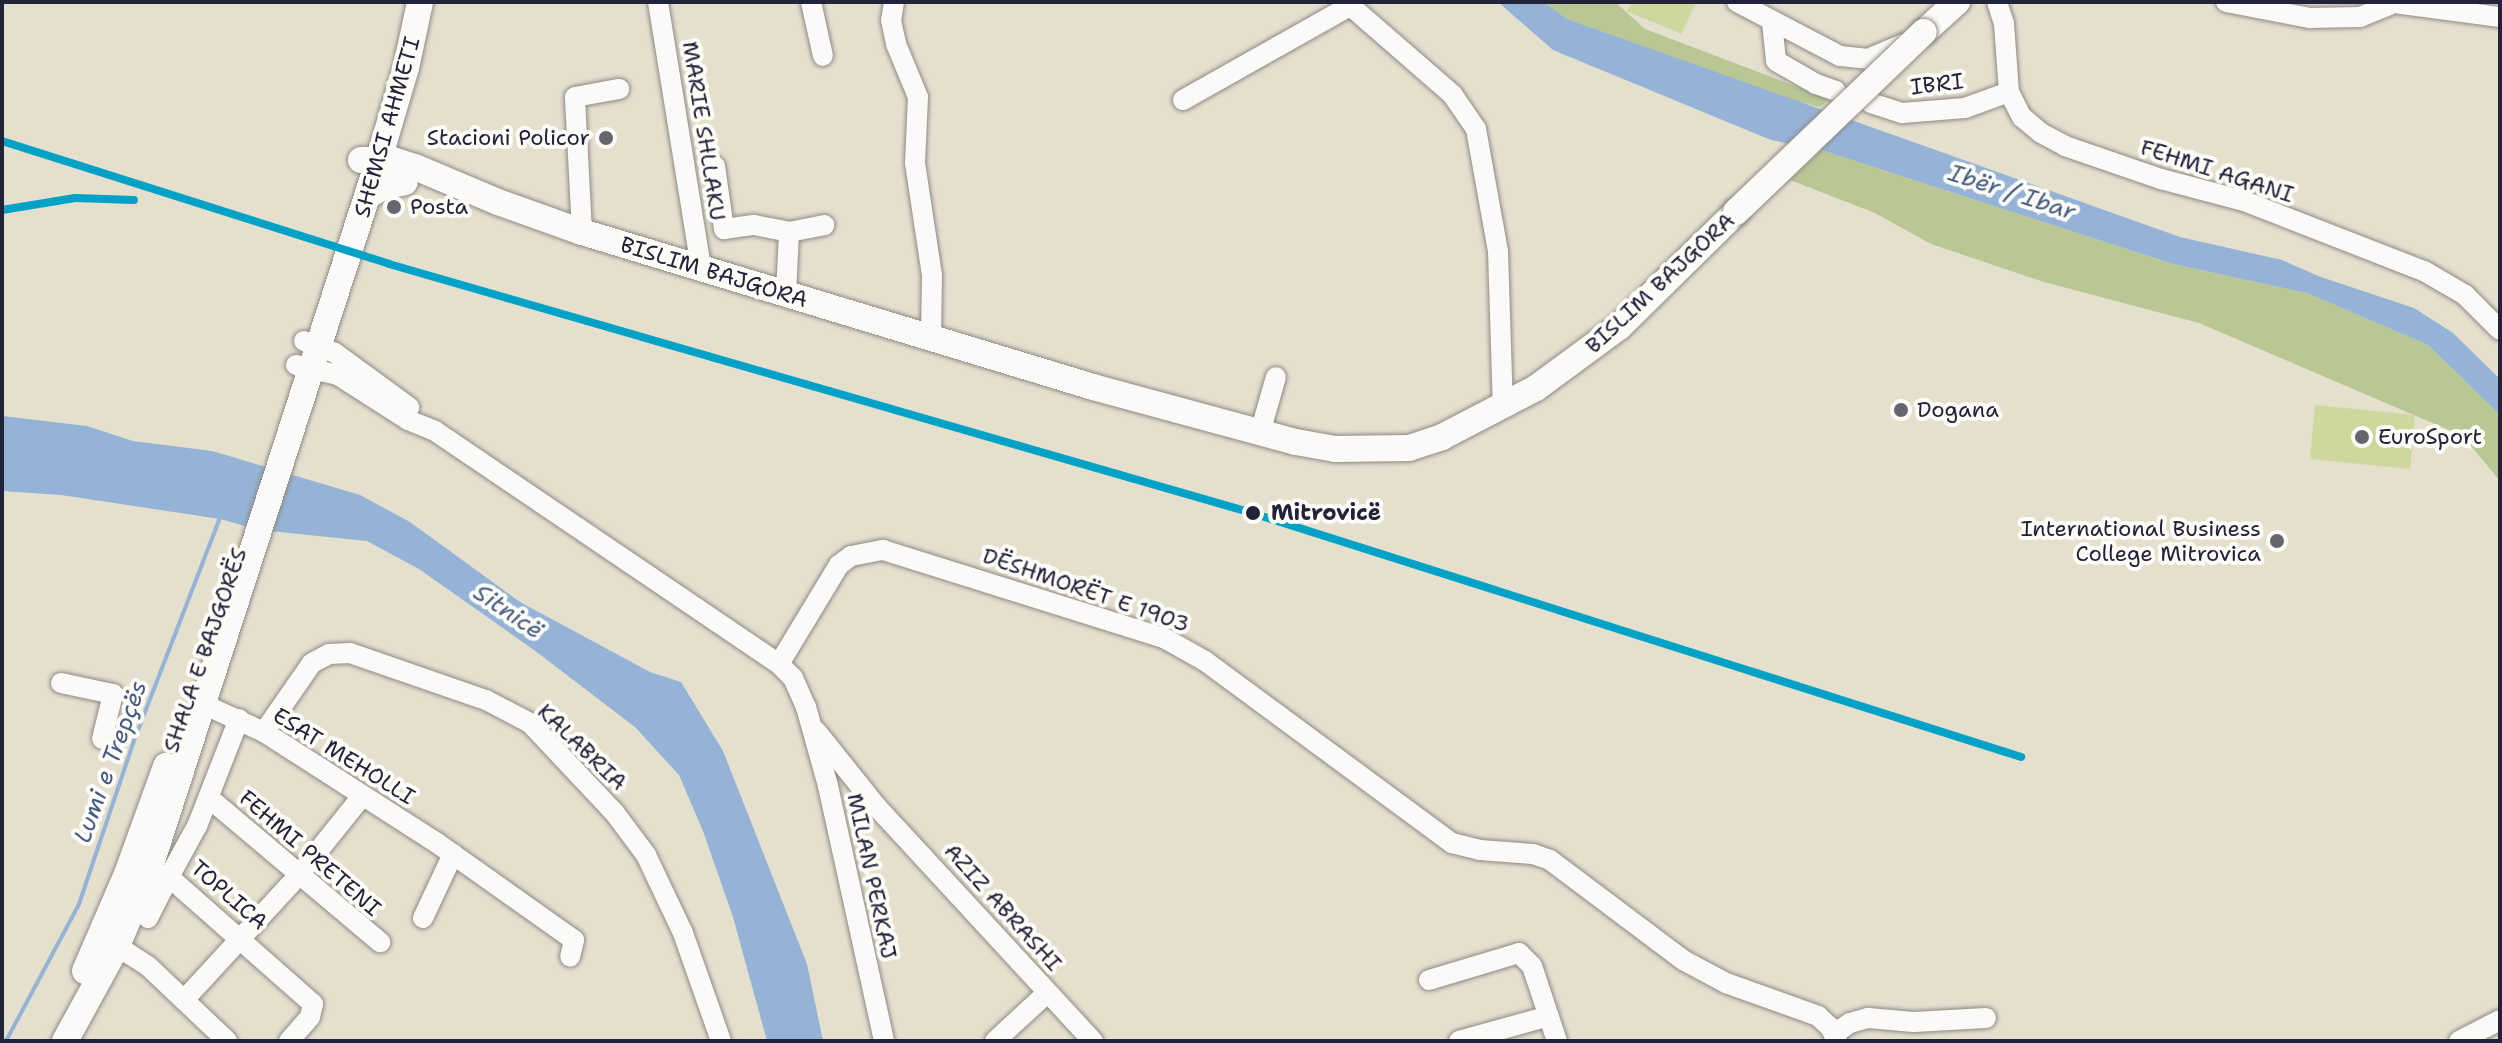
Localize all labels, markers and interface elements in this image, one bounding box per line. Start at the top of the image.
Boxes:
street label: SHEMSI AHMETI [349,34,425,220]
street label: MARIE SHLLAKU [677,39,731,223]
street label: IBRI [1909,68,1965,100]
place label: Stacioni Policor [427,125,590,151]
marker: Stacioni Policor [597,129,615,147]
street label: FEHMI AGANI [2137,134,2297,208]
water label: Ibër / Ibar [1945,159,2079,227]
place label: Posta [410,194,468,220]
marker: Posta [385,198,403,216]
street label: BISLIM BAJGORA [1580,207,1740,359]
street label: BISLIM BAJGORA [617,231,811,313]
place label: Dogana [1917,397,1999,423]
marker: Dogana [1892,401,1910,419]
place label: EuroSport [2378,424,2482,450]
marker: EuroSport [2353,428,2371,446]
place label: Mitrovicë [1271,500,1381,526]
marker: Mitrovicë [1242,502,1264,524]
place label: International Business College Mitrovica [2021,515,2261,566]
marker: International Business College Mitrovica [2268,532,2286,550]
street label: DËSHMORËT E 1903 [979,542,1193,638]
street label: SHALA E BAJGORËS [158,544,252,756]
water label: Sitnicë [468,578,548,646]
water label: Lumi e Trepçës [68,677,154,847]
street label: KALABRIA [532,698,632,796]
street label: ESAT MEHOLLI [268,702,420,810]
street label: FEHMI PRETENI [234,784,386,922]
street label: MILAN PERKAJ [842,791,902,961]
street label: AZIZ ABRASHI [939,838,1067,976]
street label: TOPLICA [185,855,273,935]

